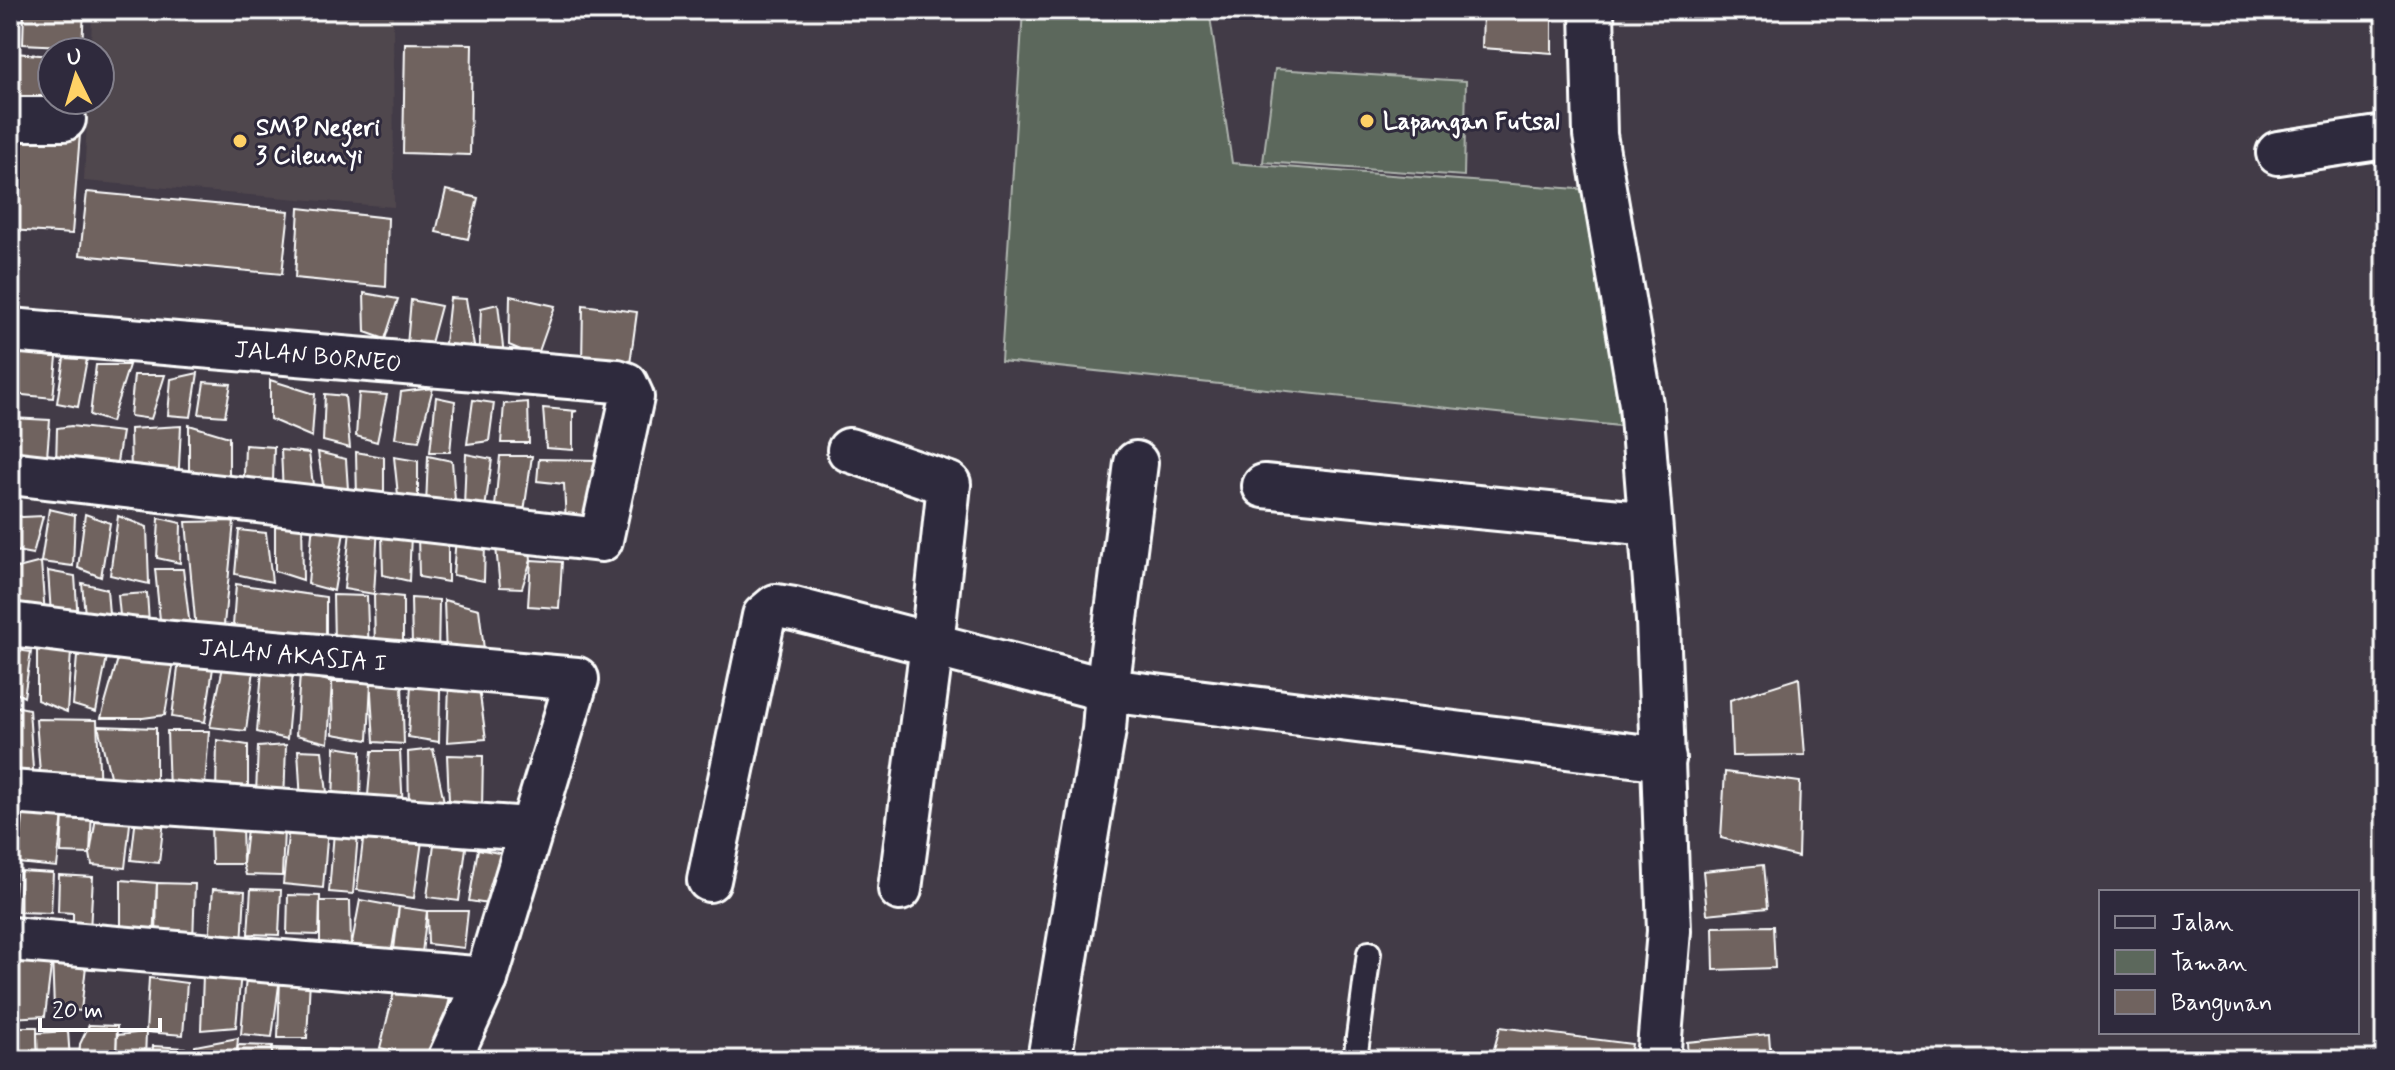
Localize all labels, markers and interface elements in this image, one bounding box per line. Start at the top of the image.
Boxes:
north arrow [36,36,116,116]
text: U [66,43,83,73]
place label: Lapangan Futsal [1383,107,1560,139]
marker: Lapangan Futsal [1358,112,1376,130]
place label: SMP Negeri 3 Cileunyi [256,113,380,172]
marker: SMP Negeri 3 Cileunyi [231,132,249,150]
street label: JALAN BORNEO [233,335,403,380]
street label: JALAN AKASIA I [198,633,388,680]
legend [2099,890,2359,1034]
text: Jalan [2171,908,2234,939]
text: Taman [2171,948,2247,979]
scale bar [40,982,160,1032]
text: Bangunan [2171,988,2272,1021]
text: 20 m [52,996,103,1027]

